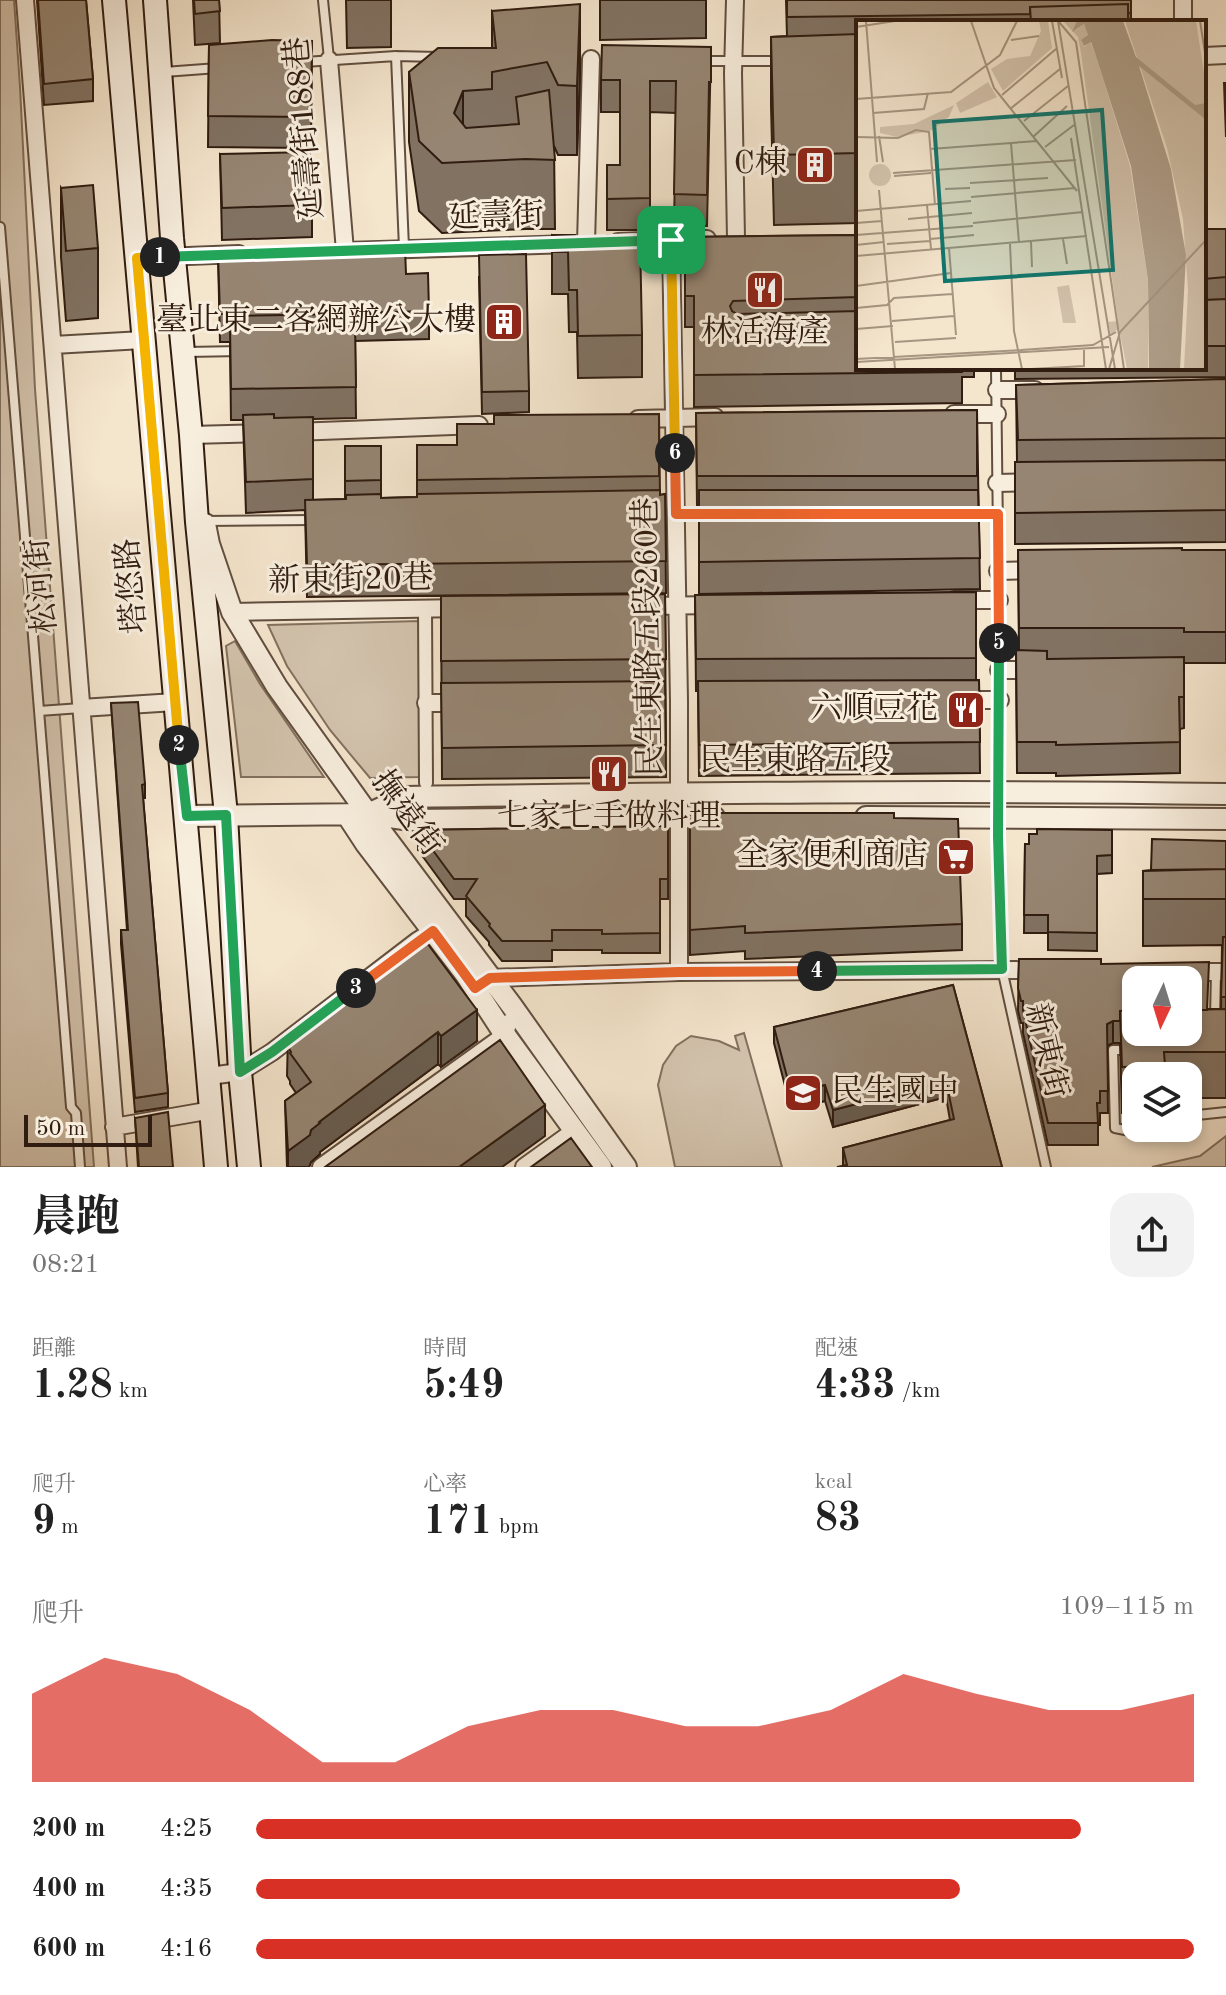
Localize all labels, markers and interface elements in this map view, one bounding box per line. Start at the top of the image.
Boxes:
inset map [856,20,1206,370]
street label: 延壽街188巷 [279,35,330,221]
building icon: C棟 [794,144,836,186]
place label: C棟 [734,146,787,181]
street label: 延壽街 [447,197,545,236]
pin [637,206,705,274]
icon: arrive [649,218,693,262]
pin: 1 [140,237,180,277]
text: 1 [154,246,166,268]
restaurant icon: 林活海產 [744,269,786,311]
building icon: 臺北東二客網辦公大樓 [483,301,525,343]
place label: 臺北東二客網辦公大樓 [156,302,476,338]
place label: 林活海產 [701,315,829,350]
pin: 6 [655,433,695,473]
text: 6 [669,442,681,464]
street label: 民生東路五段260巷 [628,497,668,777]
street label: 松河街 [20,537,63,635]
street label: 塔悠路 [110,537,153,635]
street label: 新東街20巷 [268,560,434,598]
pin: 5 [979,623,1019,663]
text: 5 [993,632,1005,654]
restaurant icon: 六順豆花 [945,689,987,731]
place label: 六順豆花 [810,691,938,726]
pin: 2 [159,725,199,765]
text: 2 [173,734,185,756]
street label: 民生東路五段 [699,742,891,778]
restaurant icon: 七家七手做料理 [588,753,630,795]
street label: 撫遠街 [365,763,450,862]
place label: 七家七手做料理 [497,799,721,834]
supermarket icon: 全家便利商店 [935,836,977,878]
place label: 全家便利商店 [736,837,928,873]
pin: 4 [797,951,837,991]
text: 4 [811,960,823,982]
north arrow [1122,966,1202,1046]
map controls [1122,966,1202,1142]
pin: 3 [336,968,376,1008]
text: 3 [350,977,362,999]
street label: 新東街 [1019,1000,1075,1101]
button: layers [1122,1062,1202,1142]
school or university icon: 民生國中 [782,1072,824,1114]
place label: 民生國中 [831,1074,959,1109]
scale bar [24,1111,152,1147]
text: 50 m [36,1118,85,1140]
button: share [1110,1193,1194,1277]
text: 晨跑 [32,1197,120,1241]
text: 08:21 [32,1252,100,1278]
text: 距離 [32,1338,76,1360]
text: 時間 [423,1338,467,1360]
text: 配速 [815,1338,859,1360]
text: 1.28 [32,1367,113,1407]
text: 5:49 [423,1367,504,1407]
text: 4:33 [815,1367,895,1407]
text: km [113,1380,148,1402]
text: /km [895,1380,940,1402]
text: kcal [815,1471,853,1493]
text: 爬升 [32,1474,76,1496]
text: 心率 [423,1474,467,1496]
text: 83 [815,1500,861,1540]
text: 9 [32,1503,55,1543]
text: 171 [423,1503,493,1543]
text: m [55,1516,79,1538]
text: bpm [493,1516,539,1538]
text: 109–115 m [1059,1594,1194,1620]
text: 爬升 [32,1601,84,1627]
text: 200 m [32,1816,105,1842]
text: 4:25 [160,1816,213,1842]
text: 400 m [32,1876,105,1902]
text: 4:35 [160,1876,213,1902]
text: 600 m [32,1936,105,1962]
text: 4:16 [160,1936,213,1962]

